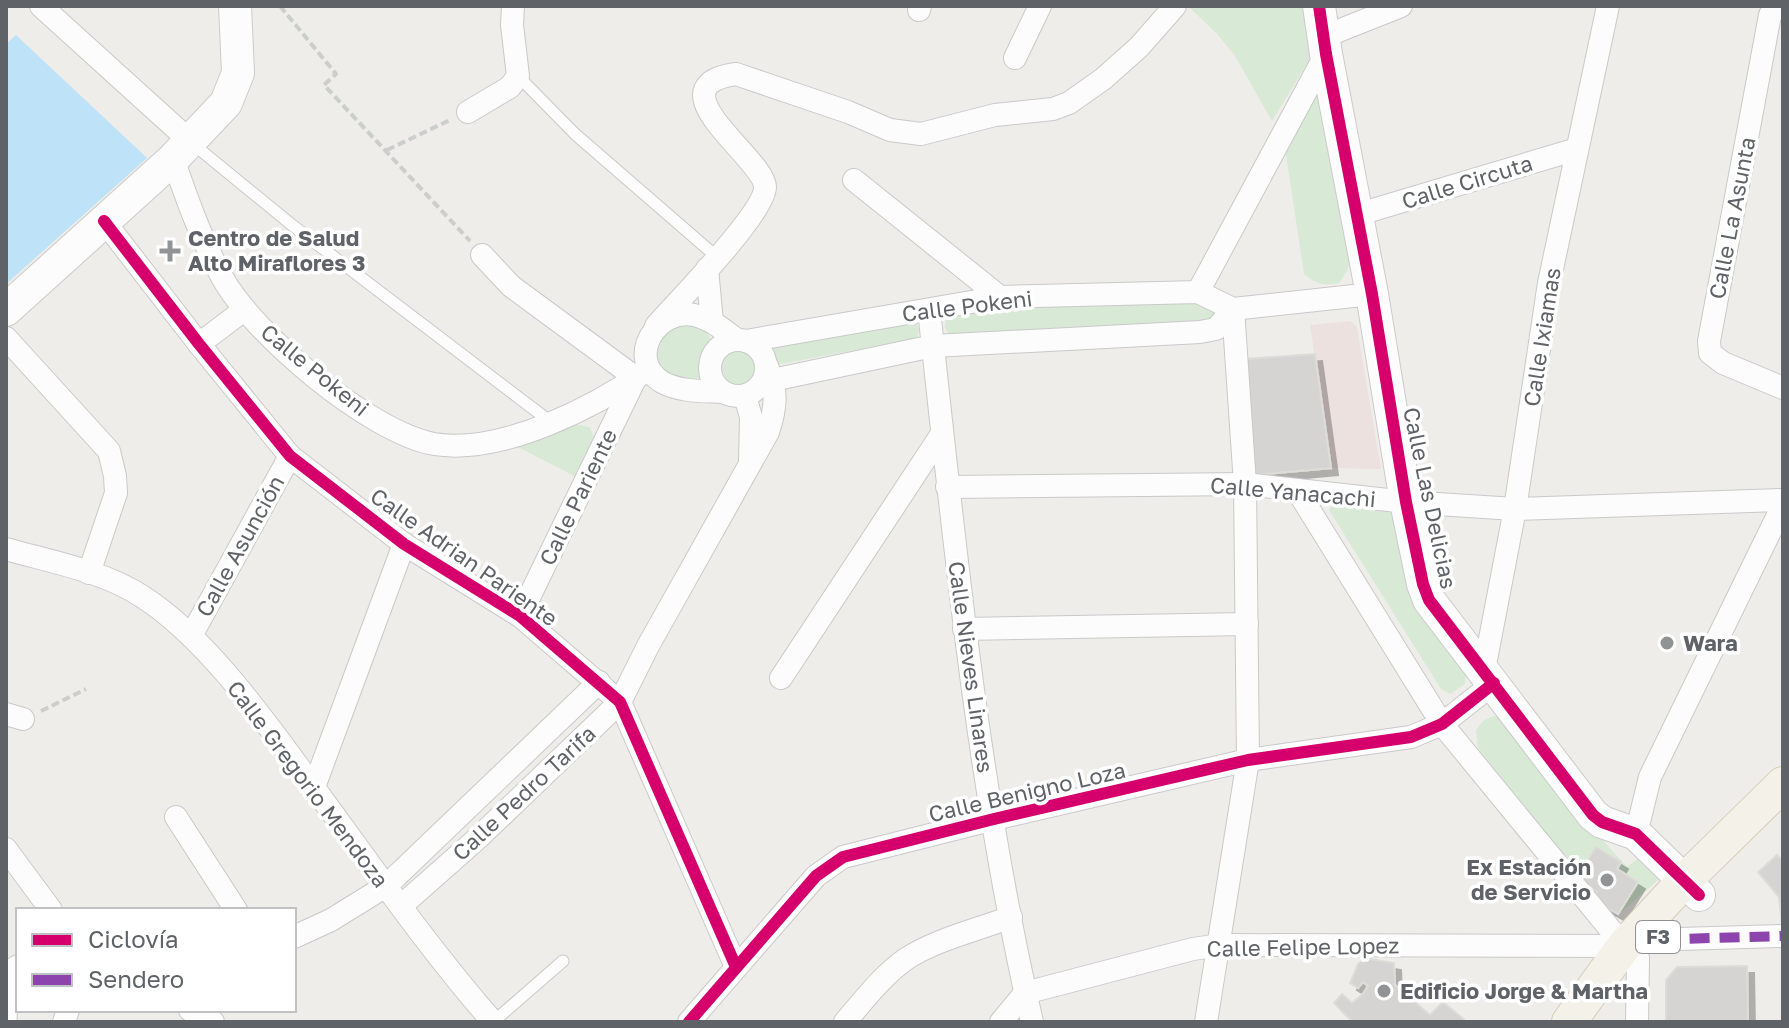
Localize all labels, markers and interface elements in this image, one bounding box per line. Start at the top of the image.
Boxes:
street label: Calle La Asunta [1703,135,1760,301]
street label: Calle Circuta [1398,149,1535,214]
place label: Centro de Salud Alto Miraflores 3 [188,224,365,276]
marker: Centro de Salud Alto Miraflores 3 [159,240,181,262]
street label: Calle Ixiamas [1517,265,1566,408]
street label: Calle Pokeni [900,284,1034,327]
street label: Calle Pokeni [256,318,375,421]
street label: Calle Las Delicias [1398,405,1463,591]
street label: Calle Pariente [533,424,622,569]
street label: Calle Asunción [190,470,289,621]
street label: Calle Yanacachi [1209,471,1377,512]
street label: Calle Adrian Pariente [366,482,563,631]
street label: Calle Nieves Linares [943,559,1000,774]
place label: Wara [1683,629,1738,656]
marker: Wara [1658,634,1676,652]
street label: Calle Gregorio Mendoza [222,675,395,892]
street label: Calle Pedro Tarifa [447,719,601,866]
street label: Calle Benigno Loza [926,756,1128,827]
place label: Ex Estación de Servicio [1466,853,1591,905]
marker: Ex Estación de Servicio [1598,871,1616,889]
legend [16,908,296,1012]
road number: F3 [1636,921,1680,953]
text: Ciclovía [88,924,179,953]
street label: Calle Felipe Lopez [1206,931,1400,962]
text: Sendero [88,964,184,993]
place label: Edificio Jorge & Martha [1400,977,1648,1004]
marker: Edificio Jorge & Martha [1375,982,1393,1000]

